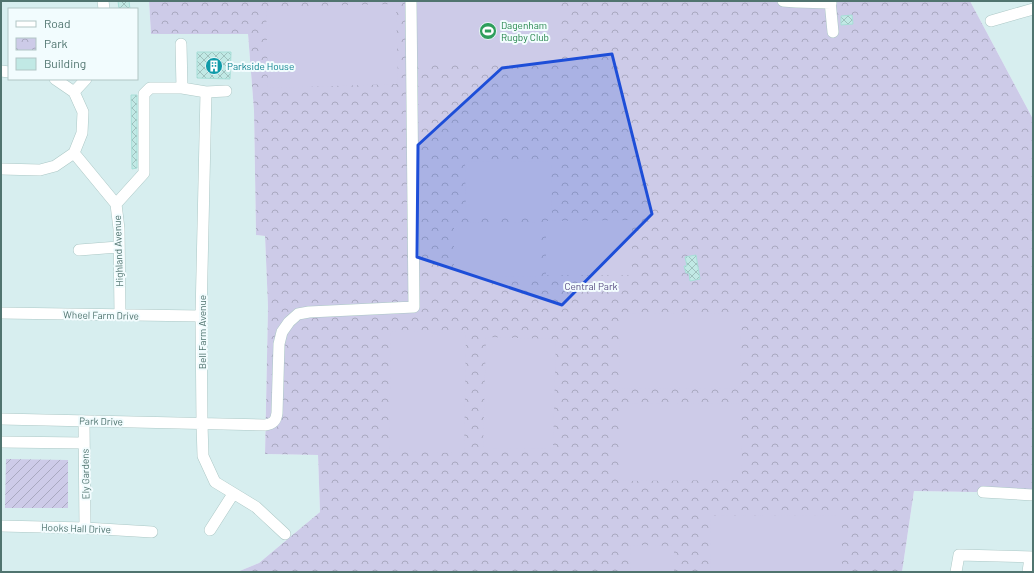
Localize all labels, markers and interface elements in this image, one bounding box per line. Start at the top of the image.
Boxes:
legend [8,8,138,80]
text: Road [44,16,71,30]
place label: Dagenham Rugby Club [501,19,549,43]
sports icon: Dagenham Rugby Club [478,21,498,41]
text: Park [44,36,68,50]
text: Building [44,56,86,70]
building icon: Parkside House [204,56,224,76]
place label: Parkside House [227,60,294,72]
street label: Highland Avenue [111,215,125,287]
park label: Central Park [564,280,618,292]
street label: Bell Farm Avenue [196,295,208,369]
street label: Wheel Farm Drive [63,308,139,322]
street label: Park Drive [79,415,123,427]
street label: Ely Gardens [79,448,91,499]
street label: Hooks Hall Drive [41,521,111,535]

